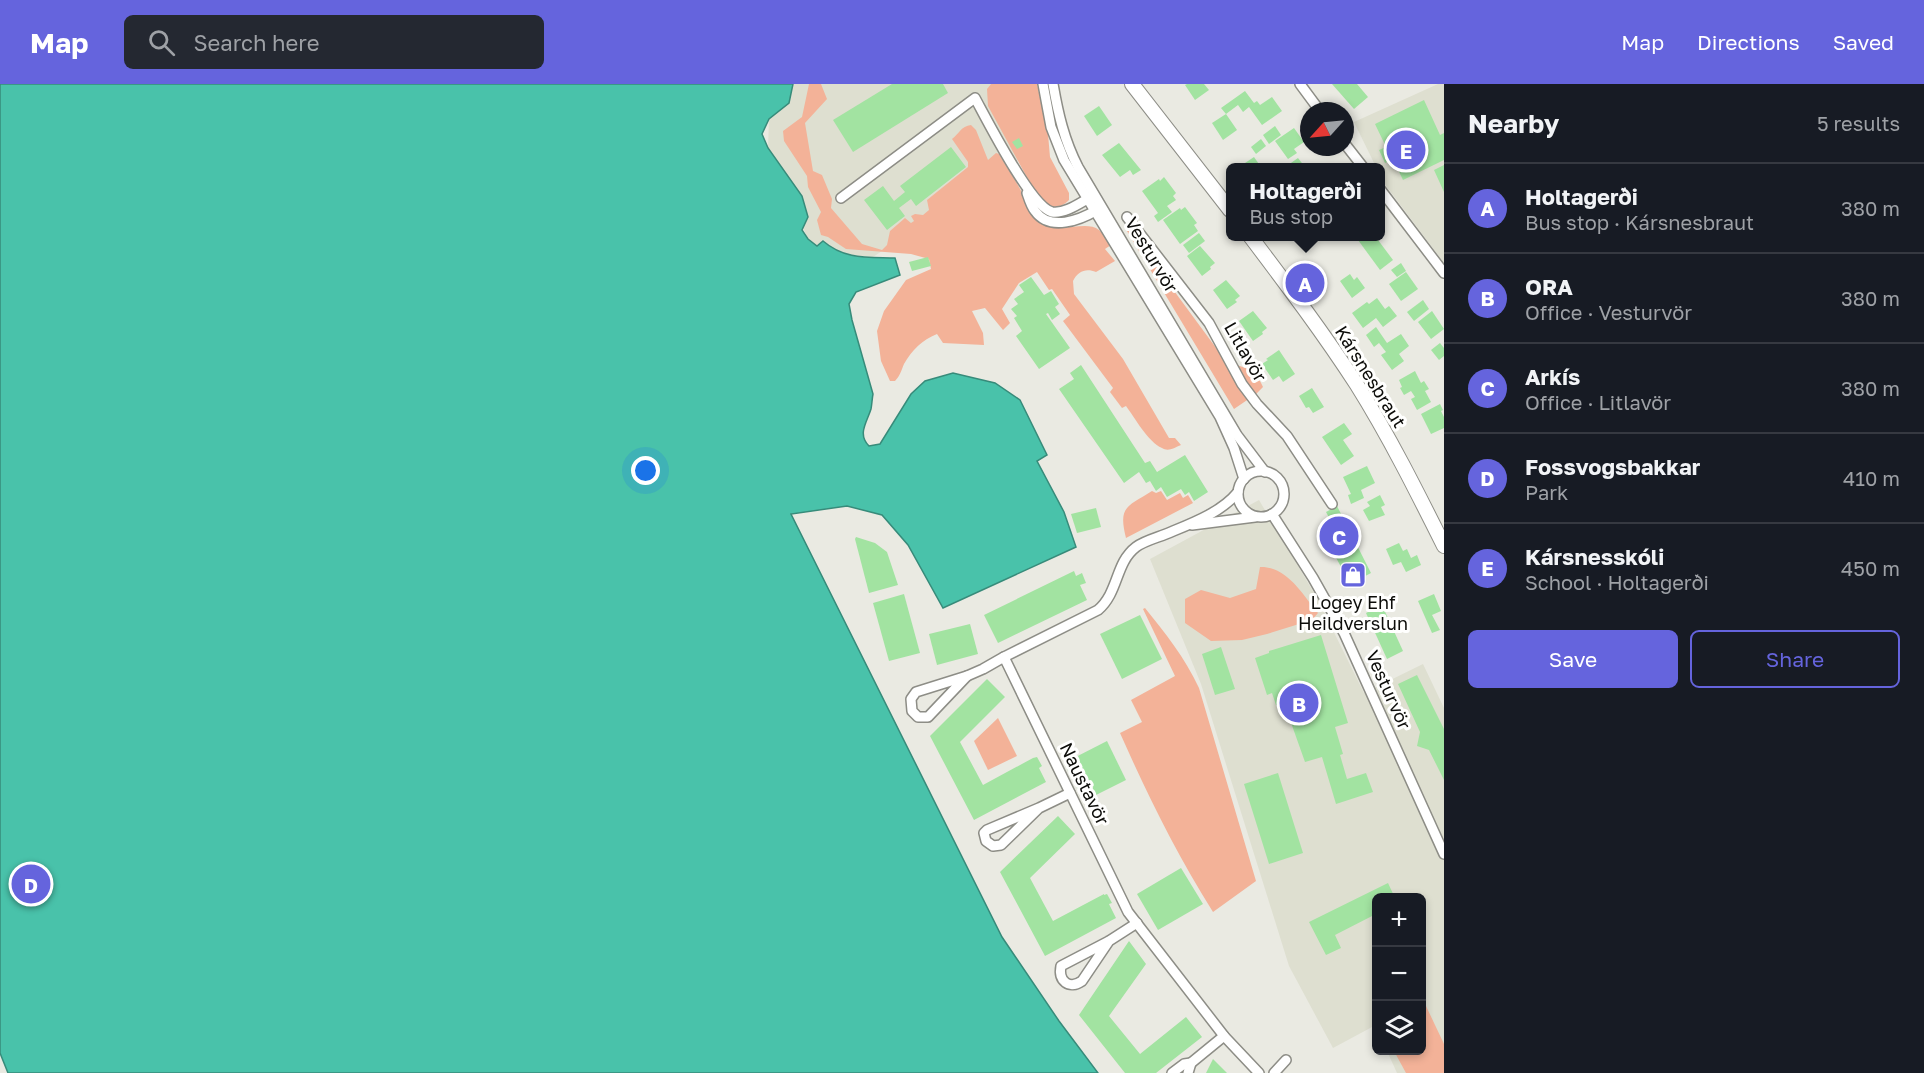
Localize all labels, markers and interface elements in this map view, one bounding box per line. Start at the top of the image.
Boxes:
search box [124,15,544,69]
text: Map [30,26,88,59]
icon: search [145,26,178,59]
text: Search here [193,29,319,56]
text: Map [1621,29,1664,55]
text: Directions [1697,29,1800,55]
text: Saved [1833,29,1894,55]
north arrow [1300,102,1354,156]
text: Nearby [1468,108,1559,139]
text: 5 results [1817,111,1900,135]
pin: E [1386,128,1426,172]
popup [1226,163,1385,241]
text: Holtagerði [1249,177,1362,204]
text: Holtagerði [1525,183,1638,210]
text: A [1480,196,1495,220]
text: 380 m [1841,196,1900,220]
text: Bus stop [1249,204,1333,228]
text: Bus stop · Kársnesbraut [1525,210,1754,234]
street label: Vesturvör [1121,213,1183,296]
pin: A [1286,260,1324,306]
text: ORA [1525,273,1573,300]
text: B [1480,286,1495,310]
text: 380 m [1841,286,1900,310]
text: Office · Vesturvör [1525,300,1692,324]
street label: Litlavör [1220,318,1272,385]
street label: Kársnesbraut [1331,321,1411,432]
text: Arkís [1525,363,1580,390]
text: C [1480,376,1495,400]
text: 380 m [1841,376,1900,400]
text: Office · Litlavör [1525,390,1671,414]
text: Fossvogsbakkar [1525,453,1700,480]
your location [631,456,660,485]
text: D [1480,466,1495,490]
text: 410 m [1843,466,1900,490]
text: Park [1525,480,1568,504]
pin: C [1320,514,1358,558]
text: Kársnesskóli [1525,543,1664,570]
text: E [1481,556,1494,580]
text: 450 m [1841,556,1900,580]
shop icon: Logey Ehf Heildverslun [1338,560,1368,590]
text: School · Holtagerði [1525,570,1709,594]
place label: Logey Ehf Heildverslun [1298,591,1408,634]
button: Save [1468,630,1678,688]
button: Share [1690,630,1900,688]
street label: Vesturvör [1362,647,1416,733]
pin: B [1280,680,1318,726]
street label: Naustavör [1056,739,1114,828]
pin: D [12,862,51,906]
map controls [1372,893,1426,1055]
button: + [1372,893,1426,947]
button: − [1372,947,1426,1001]
button: layers [1372,1001,1426,1055]

